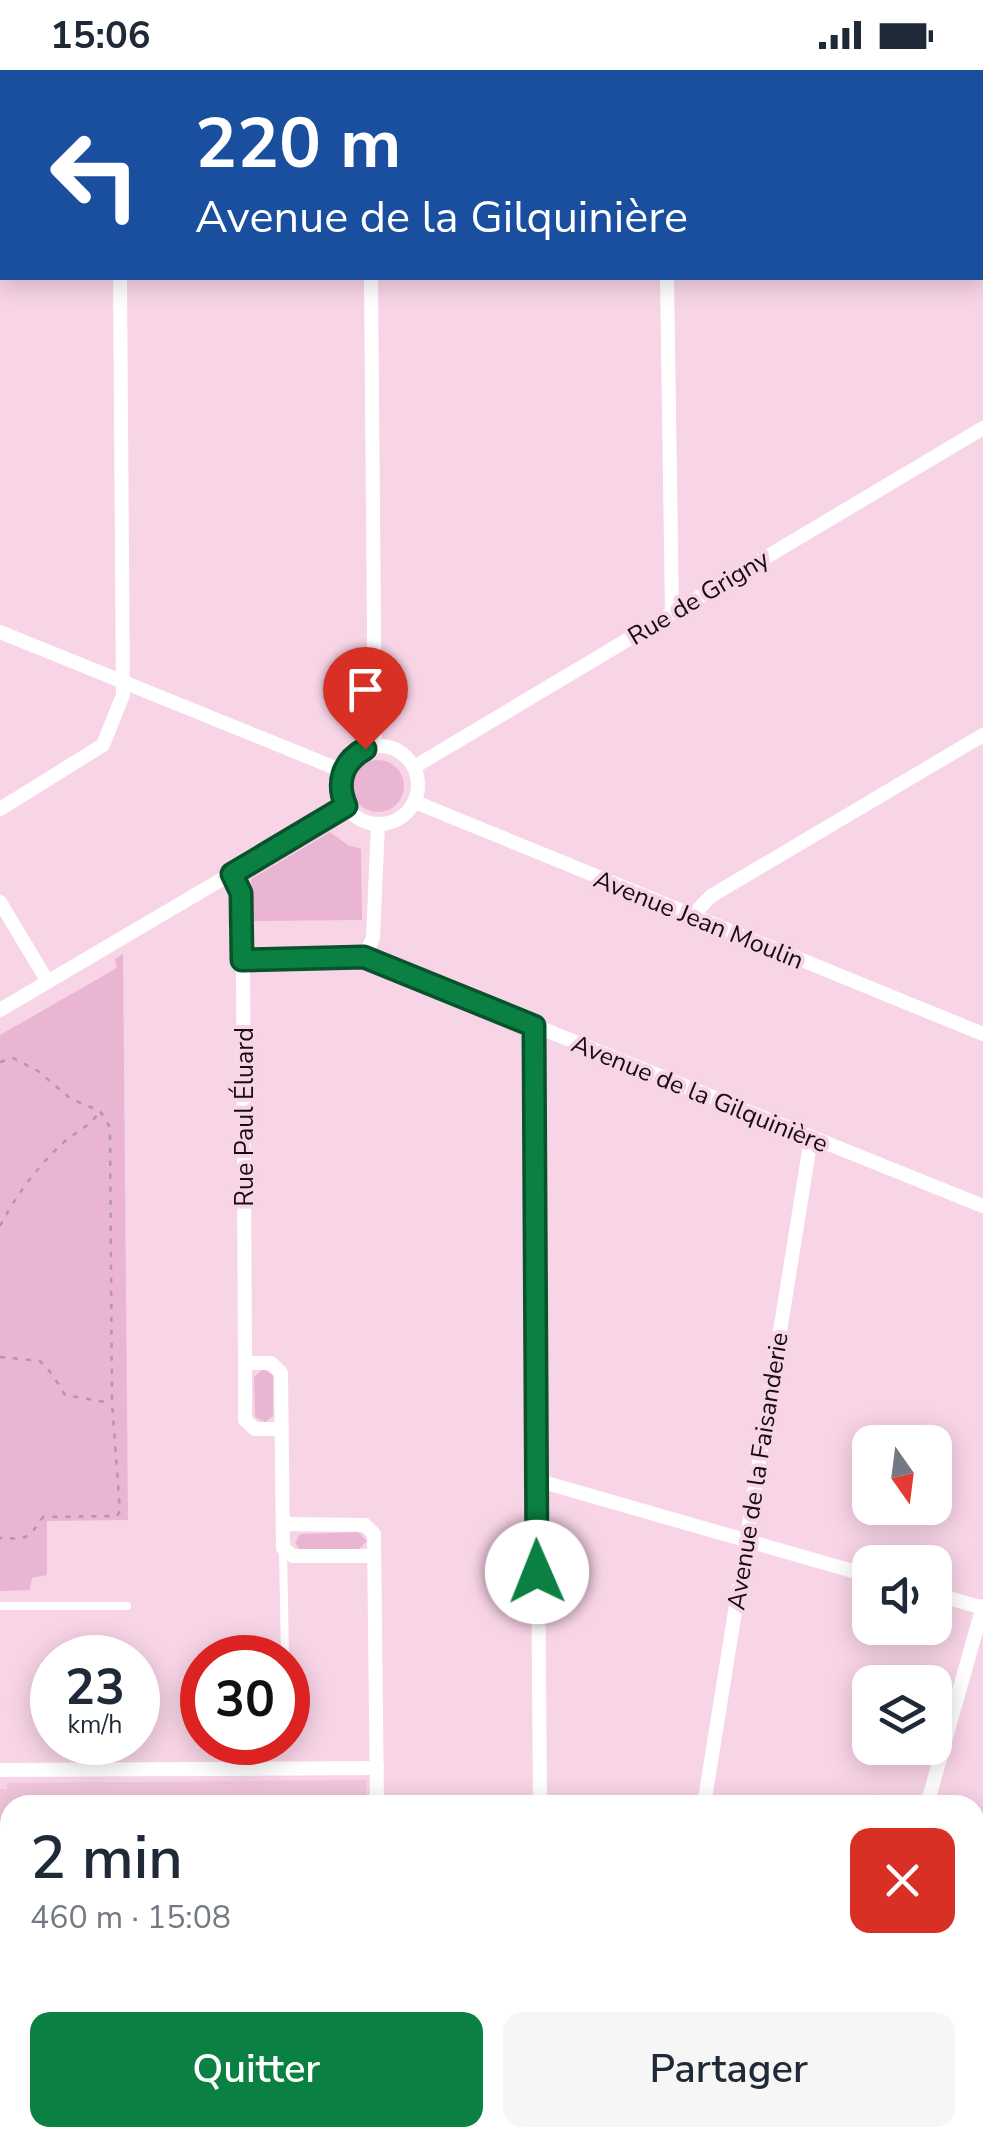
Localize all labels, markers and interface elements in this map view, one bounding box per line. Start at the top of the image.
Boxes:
text: 15:06 [50,10,151,61]
text: 220 m [195,96,401,192]
icon: left [30,110,160,240]
text: Avenue de la Gilquinière [195,187,688,248]
street label: Rue de Grigny [622,542,776,653]
pin [323,647,408,750]
icon: arrive [338,662,393,717]
street label: Avenue Jean Moulin [589,862,809,978]
street label: Rue Paul Éluard [228,1027,262,1207]
street label: Avenue de la Gilquinière [566,1027,833,1161]
street label: Avenue de la Faisanderie [719,1330,797,1612]
north arrow [852,1425,952,1525]
map controls [852,1425,952,1765]
position arrow [485,1520,589,1624]
button: sound [852,1545,952,1645]
speed limit sign: 30 [180,1635,310,1765]
text: 23 [65,1653,125,1722]
button: layers [852,1665,952,1765]
text: km/h [67,1708,123,1742]
text: 2 min [30,1817,183,1899]
button: close [850,1828,955,1933]
text: 460 m · 15:08 [30,1896,231,1939]
button: Quitter [30,2012,483,2127]
button: Partager [503,2012,955,2127]

